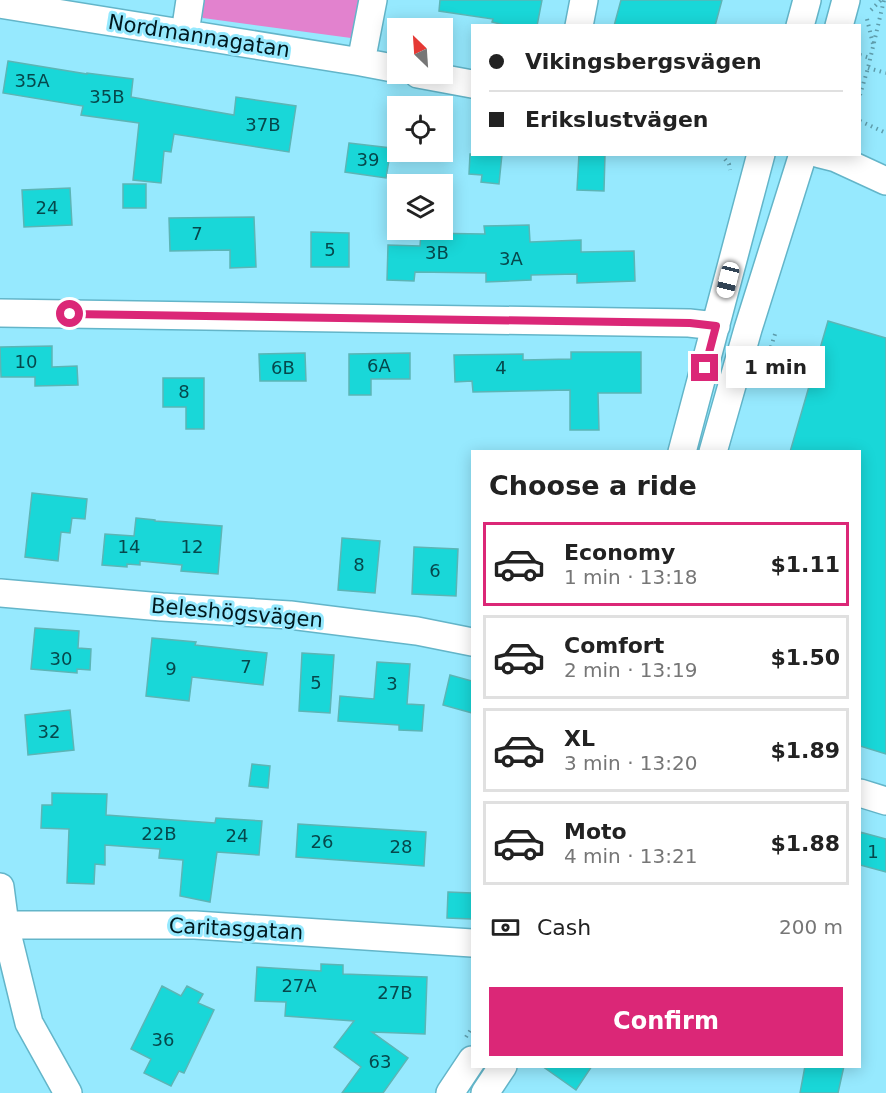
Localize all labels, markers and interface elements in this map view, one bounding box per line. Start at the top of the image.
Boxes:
street label: Nordmannagatan [106,10,292,62]
north arrow [387,18,453,84]
map controls [387,18,453,240]
text: Vikingsbergsvägen [525,49,762,74]
house number: 35A [14,70,50,91]
house number: 35B [89,86,125,107]
button: locate [387,96,453,162]
text: Erikslustvägen [525,107,708,132]
house number: 37B [245,114,281,135]
house number: 39 [357,149,379,170]
button: layers [387,174,453,240]
house number: 24 [36,197,58,218]
house number: 7 [191,223,203,244]
house number: 5 [324,239,336,260]
house number: 3B [425,242,449,263]
house number: 3A [499,248,524,269]
car [715,260,741,300]
route start [56,300,83,327]
callout: 1 min [726,347,825,389]
house number: 10 [15,351,37,372]
route end [691,354,718,381]
house number: 6A [367,355,392,376]
text: 1 min [744,355,807,379]
house number: 6B [271,357,295,378]
house number: 4 [495,357,507,378]
house number: 8 [178,381,190,402]
text: Choose a ride [489,470,697,501]
house number: 14 [118,536,140,557]
house number: 12 [181,536,203,557]
icon: car [492,537,546,591]
text: Economy [564,540,675,565]
text: $1.11 [770,552,840,577]
house number: 8 [353,554,365,575]
house number: 6 [429,560,441,581]
text: 1 min · 13:18 [564,565,698,589]
street label: Beleshögsvägen [150,594,324,632]
icon: car [492,630,546,684]
text: Comfort [564,633,664,658]
text: $1.50 [770,645,840,670]
house number: 30 [50,648,72,669]
house number: 7 [240,656,252,677]
house number: 9 [165,658,177,679]
text: 2 min · 13:19 [564,658,698,682]
house number: 5 [310,672,322,693]
house number: 3 [386,673,398,694]
house number: 32 [38,721,60,742]
icon: car [492,723,546,777]
text: XL [564,726,595,751]
text: $1.89 [770,738,840,763]
text: 3 min · 13:20 [564,751,698,775]
icon: car [492,816,546,870]
text: Moto [564,819,627,844]
house number: 22B [141,823,177,844]
house number: 24 [226,825,248,846]
house number: 26 [311,831,333,852]
text: $1.88 [770,831,840,856]
house number: 28 [390,836,412,857]
house number: 1 [867,841,879,862]
text: 4 min · 13:21 [564,844,698,868]
icon: cash [489,911,522,944]
street label: Caritasgatan [168,913,304,945]
text: Cash [537,915,591,940]
text: 200 m [779,915,843,939]
house number: 27A [281,975,317,996]
house number: 27B [377,982,413,1003]
button: Confirm [489,987,843,1056]
house number: 36 [152,1029,174,1050]
house number: 63 [369,1051,391,1072]

